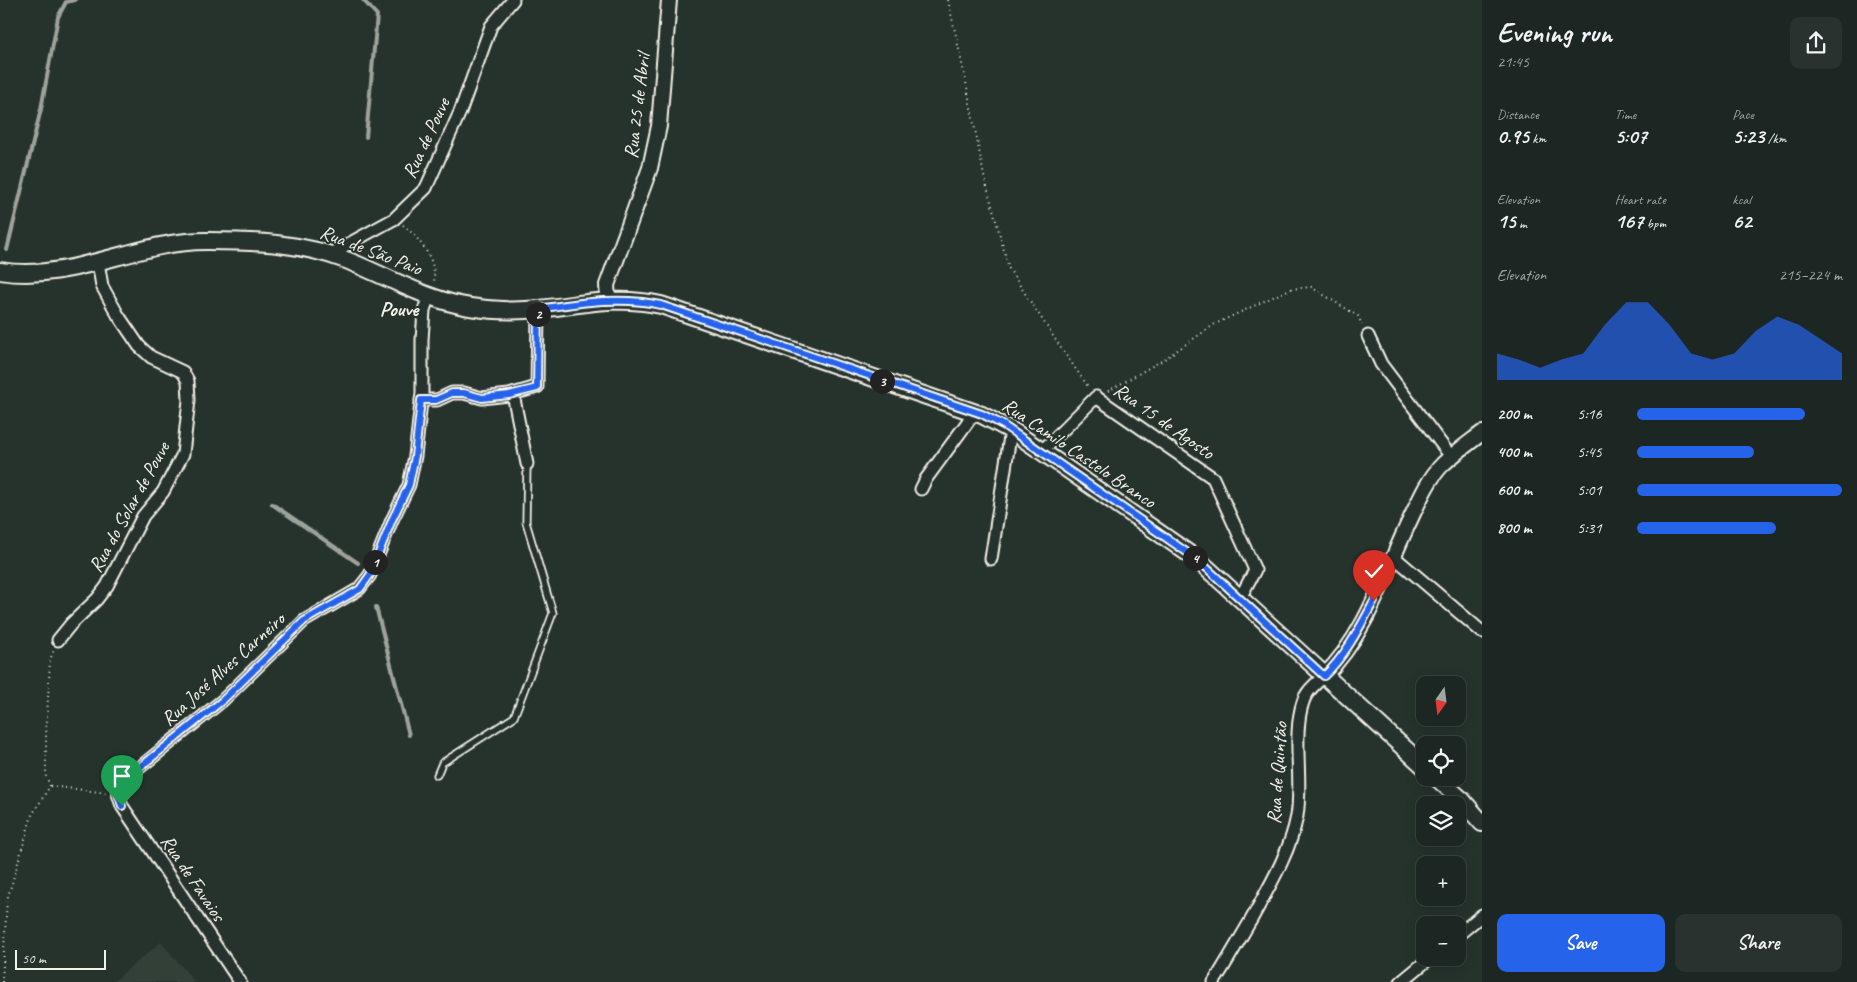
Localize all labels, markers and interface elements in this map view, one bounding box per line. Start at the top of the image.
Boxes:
text: Evening run [1497,15,1612,50]
button: share [1790,17,1842,69]
street label: Rua 25 de Abril [618,49,656,160]
text: 21:45 [1497,52,1529,72]
street label: Rua de Pouve [397,92,456,182]
text: Distance [1497,106,1539,123]
text: Time [1615,106,1636,123]
text: Pace [1732,106,1754,123]
text: 0.95 [1497,123,1529,149]
text: 5:07 [1615,123,1647,149]
text: 5:23 [1732,123,1765,149]
text: km [1529,130,1546,147]
text: /km [1765,130,1786,147]
text: Elevation [1497,191,1540,208]
text: Heart rate [1615,191,1666,208]
text: kcal [1732,191,1751,208]
text: 15 [1497,208,1516,234]
text: 167 [1615,208,1643,234]
text: 62 [1732,208,1752,234]
text: m [1516,215,1527,232]
text: bpm [1643,215,1666,232]
street label: Rua de São Paio [317,219,426,281]
text: Elevation [1497,265,1546,285]
text: 215–224 m [1779,265,1842,285]
district label: Pouve [380,296,420,322]
pin: 2 [526,302,550,326]
text: 2 [535,306,542,323]
pin: 3 [870,368,894,394]
text: 3 [879,373,886,390]
street label: Rua 15 de Agosto [1109,377,1220,465]
street label: Rua Camilo Castelo Branco [997,392,1161,514]
text: 200 m [1497,404,1532,424]
text: 5:16 [1577,404,1602,424]
street label: Rua do Solar de Pouve [83,436,176,577]
text: 400 m [1497,442,1532,462]
text: 5:45 [1577,442,1602,462]
text: 600 m [1497,480,1532,500]
text: 5:01 [1577,480,1602,500]
text: 800 m [1497,518,1532,538]
text: 5:31 [1577,518,1602,538]
pin: 4 [1182,546,1208,570]
pin: 1 [362,550,388,574]
text: 4 [1192,550,1199,567]
pin [1353,550,1395,601]
text: 1 [372,554,379,571]
icon: check [1360,557,1388,585]
street label: Rua José Alves Carneiro [156,606,292,731]
north arrow [1416,676,1466,726]
map controls [1416,676,1466,966]
street label: Rua de Quintão [1261,720,1293,825]
button: locate [1416,736,1466,786]
pin [101,755,143,806]
icon: arrive [108,762,136,790]
button: layers [1416,796,1466,846]
street label: Rua de Favaios [155,830,232,928]
button: + [1416,856,1466,906]
button: Save [1497,914,1665,972]
button: Share [1675,914,1842,972]
button: − [1416,916,1466,966]
scale bar [15,947,106,970]
text: 50 m [22,950,46,967]

